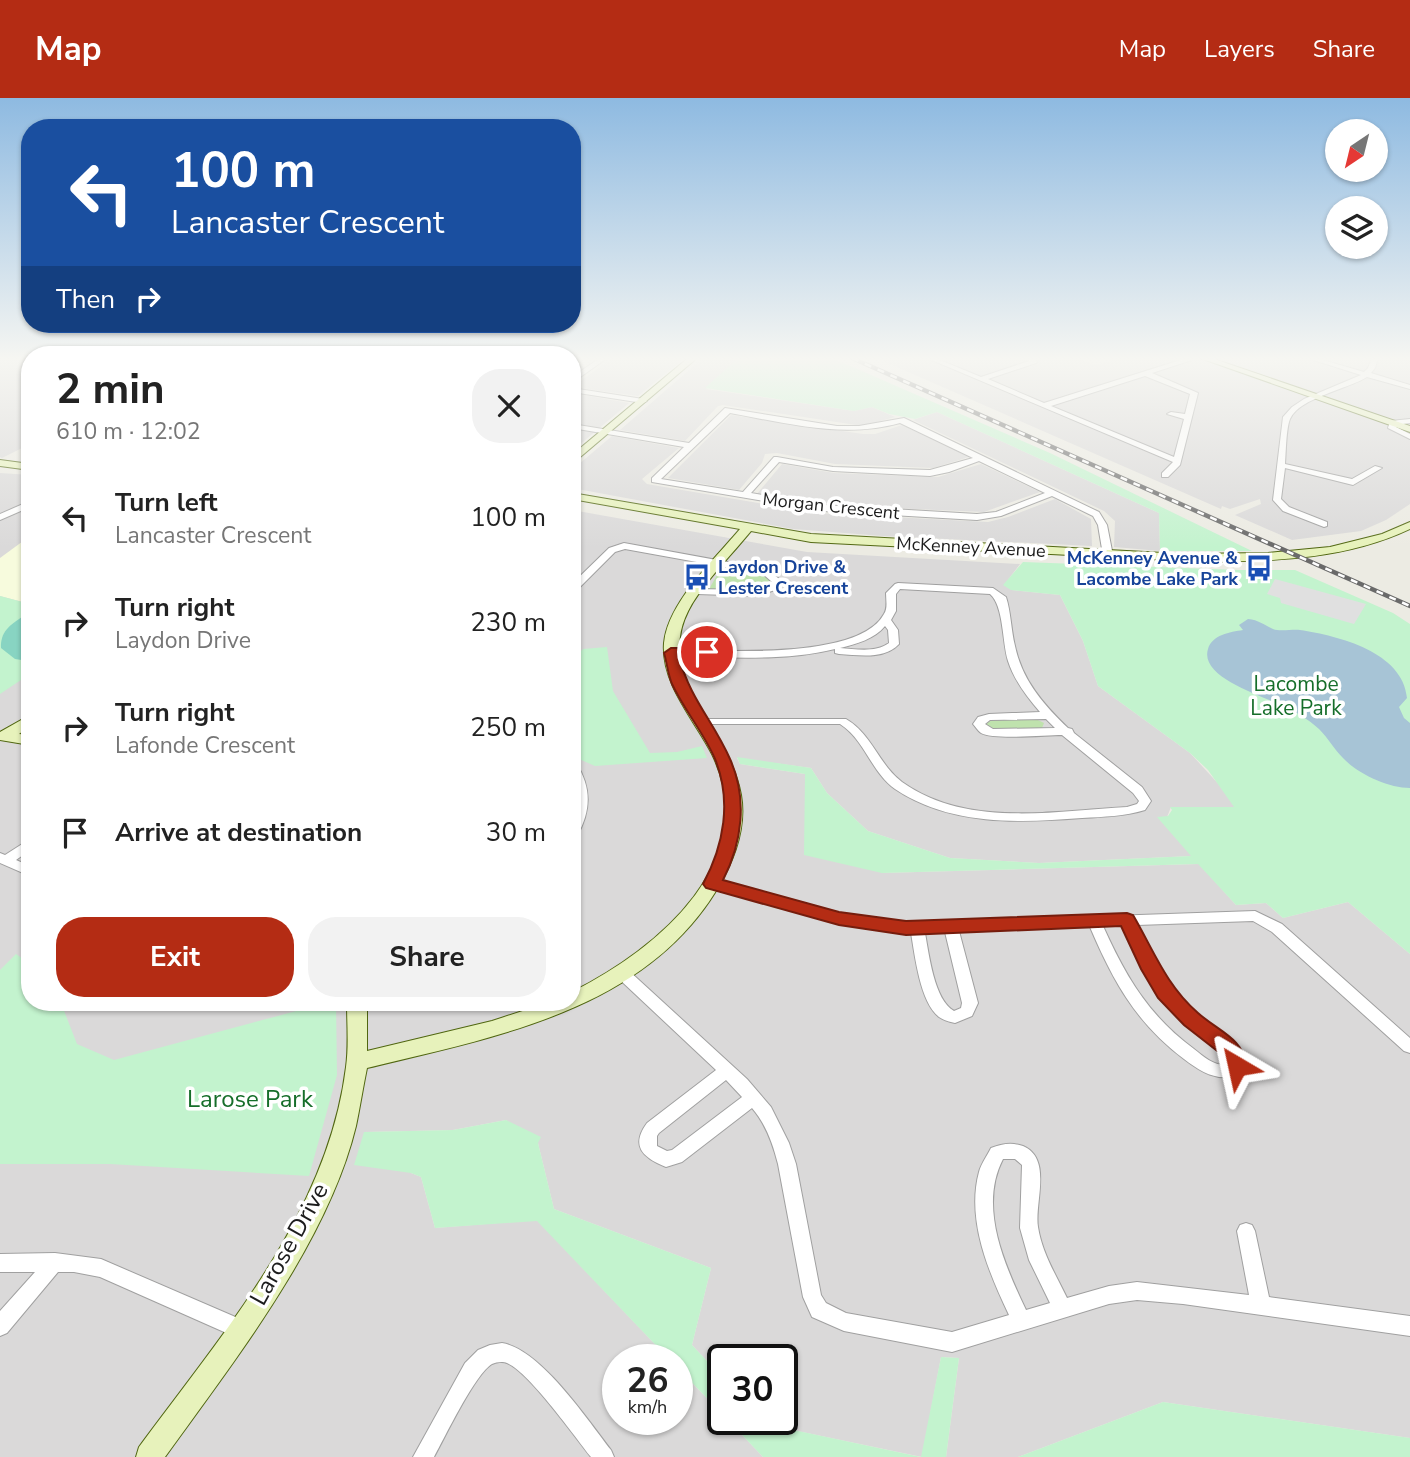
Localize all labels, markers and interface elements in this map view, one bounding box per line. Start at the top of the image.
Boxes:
text: Map [35,27,102,72]
text: Map [1119,33,1166,65]
text: Layers [1204,33,1275,65]
text: Share [1313,33,1375,65]
north arrow [1325,119,1388,182]
map controls [1325,119,1388,259]
text: 100 m [171,137,315,204]
icon: left [56,147,147,238]
button: layers [1325,196,1388,259]
text: Lancaster Crescent [171,201,444,244]
icon: right [129,280,167,318]
text: Then [56,282,115,317]
text: 2 min [56,361,165,418]
button: close [472,369,546,443]
text: 610 m · 12:02 [56,416,201,447]
text: Turn left [115,485,218,520]
street label: Morgan Crescent [761,487,901,525]
icon: left [56,499,94,537]
text: 100 m [470,500,546,535]
text: Lancaster Crescent [115,520,311,551]
street label: McKenney Avenue [896,531,1046,563]
place label: McKenney Avenue & Lacombe Lake Park [1067,546,1239,591]
bus stop icon: McKenney Avenue & Lacombe Lake Park [1244,553,1274,583]
place label: Laydon Drive & Lester Crescent [718,555,848,600]
bus stop icon: Laydon Drive & Lester Crescent [682,562,712,592]
text: Turn right [115,590,234,625]
icon: right [56,604,94,642]
text: 230 m [470,605,546,640]
pin [677,622,737,682]
text: Laydon Drive [115,625,251,656]
icon: arrive [688,633,726,671]
park label: Lacombe Lake Park [1250,670,1342,722]
text: Turn right [115,695,234,730]
icon: right [56,709,94,747]
text: 250 m [470,710,546,745]
text: Lafonde Crescent [115,730,295,761]
icon: arrive [56,814,94,852]
text: Arrive at destination [115,815,362,850]
text: 30 m [486,815,546,850]
button: Exit [56,917,294,997]
button: Share [308,917,546,997]
position arrow [1200,1029,1274,1103]
park label: Larose Park [187,1083,314,1115]
street label: Larose Drive [242,1177,336,1311]
speed limit sign: 30 [707,1344,798,1435]
text: 26 [626,1357,669,1404]
text: km/h [628,1395,667,1419]

